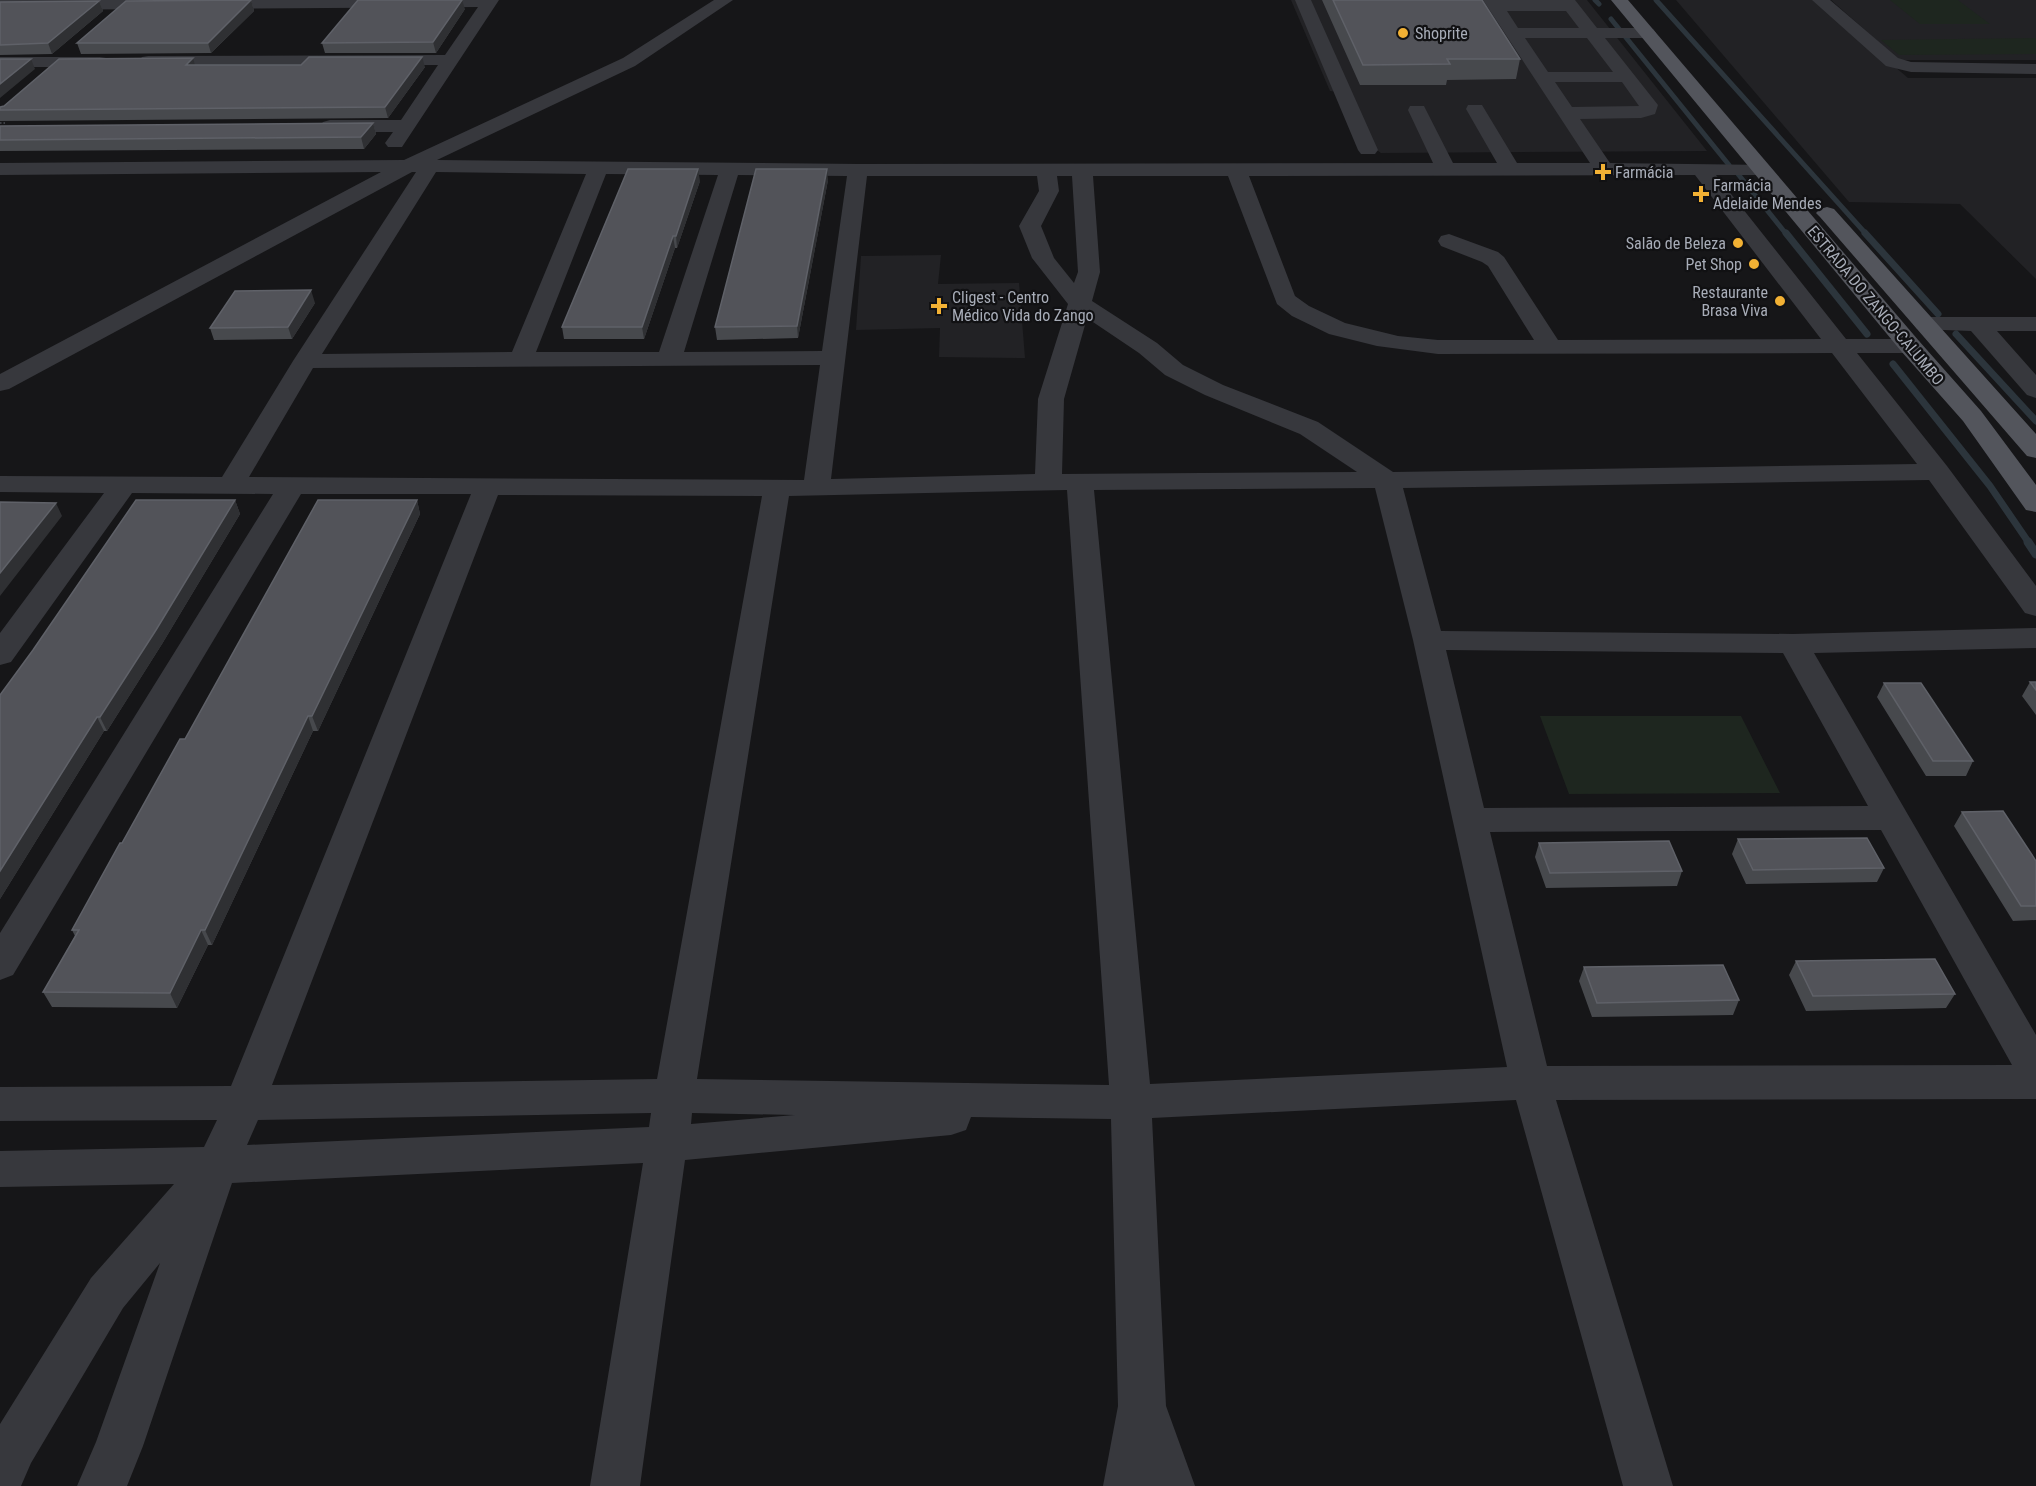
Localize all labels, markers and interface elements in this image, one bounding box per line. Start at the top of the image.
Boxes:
place label: Shoprite [1415,24,1468,43]
marker: Shoprite [1396,26,1410,40]
place label: Farmácia [1615,163,1673,182]
marker: Farmácia [1596,165,1610,179]
place label: Farmácia Adelaide Mendes [1713,176,1822,213]
marker: Farmácia Adelaide Mendes [1694,187,1708,201]
street label: ESTRADA DO ZANGO-CALUMBO [1803,222,1948,389]
place label: Salão de Beleza [1626,234,1726,253]
marker: Salão de Beleza [1731,236,1745,250]
place label: Pet Shop [1685,255,1742,274]
marker: Pet Shop [1747,257,1761,271]
place label: Restaurante Brasa Viva [1692,283,1768,320]
place label: Cligest - Centro Médico Vida do Zango [952,288,1094,325]
marker: Restaurante Brasa Viva [1773,294,1787,308]
marker: Cligest - Centro Médico Vida do Zango [930,297,948,315]

